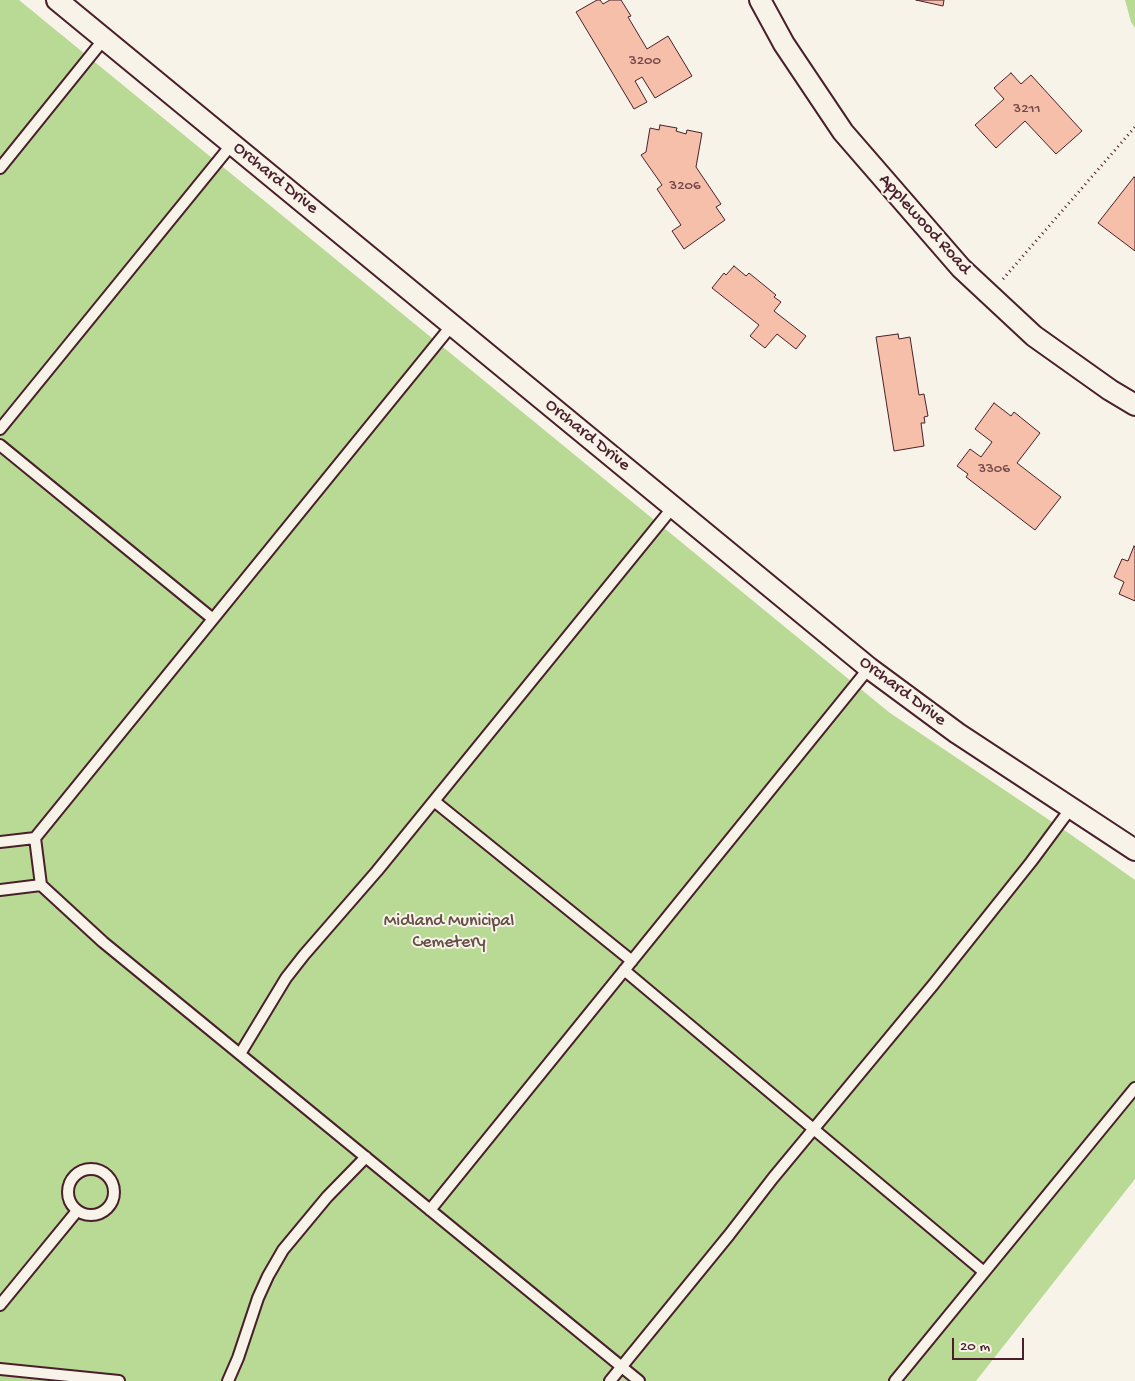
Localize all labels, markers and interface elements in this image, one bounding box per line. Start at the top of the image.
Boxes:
house number: 3200 [629,53,661,71]
house number: 3211 [1013,101,1041,119]
street label: Orchard Drive [228,138,322,220]
street label: Applewood Road [873,170,975,280]
house number: 3206 [669,178,701,196]
street label: Orchard Drive [540,395,634,477]
house number: 3306 [978,461,1010,479]
street label: Orchard Drive [854,652,950,732]
park label: Midland Municipal Cemetery [384,911,514,954]
scale bar [955,1328,1028,1360]
text: 20 m [960,1338,990,1356]

